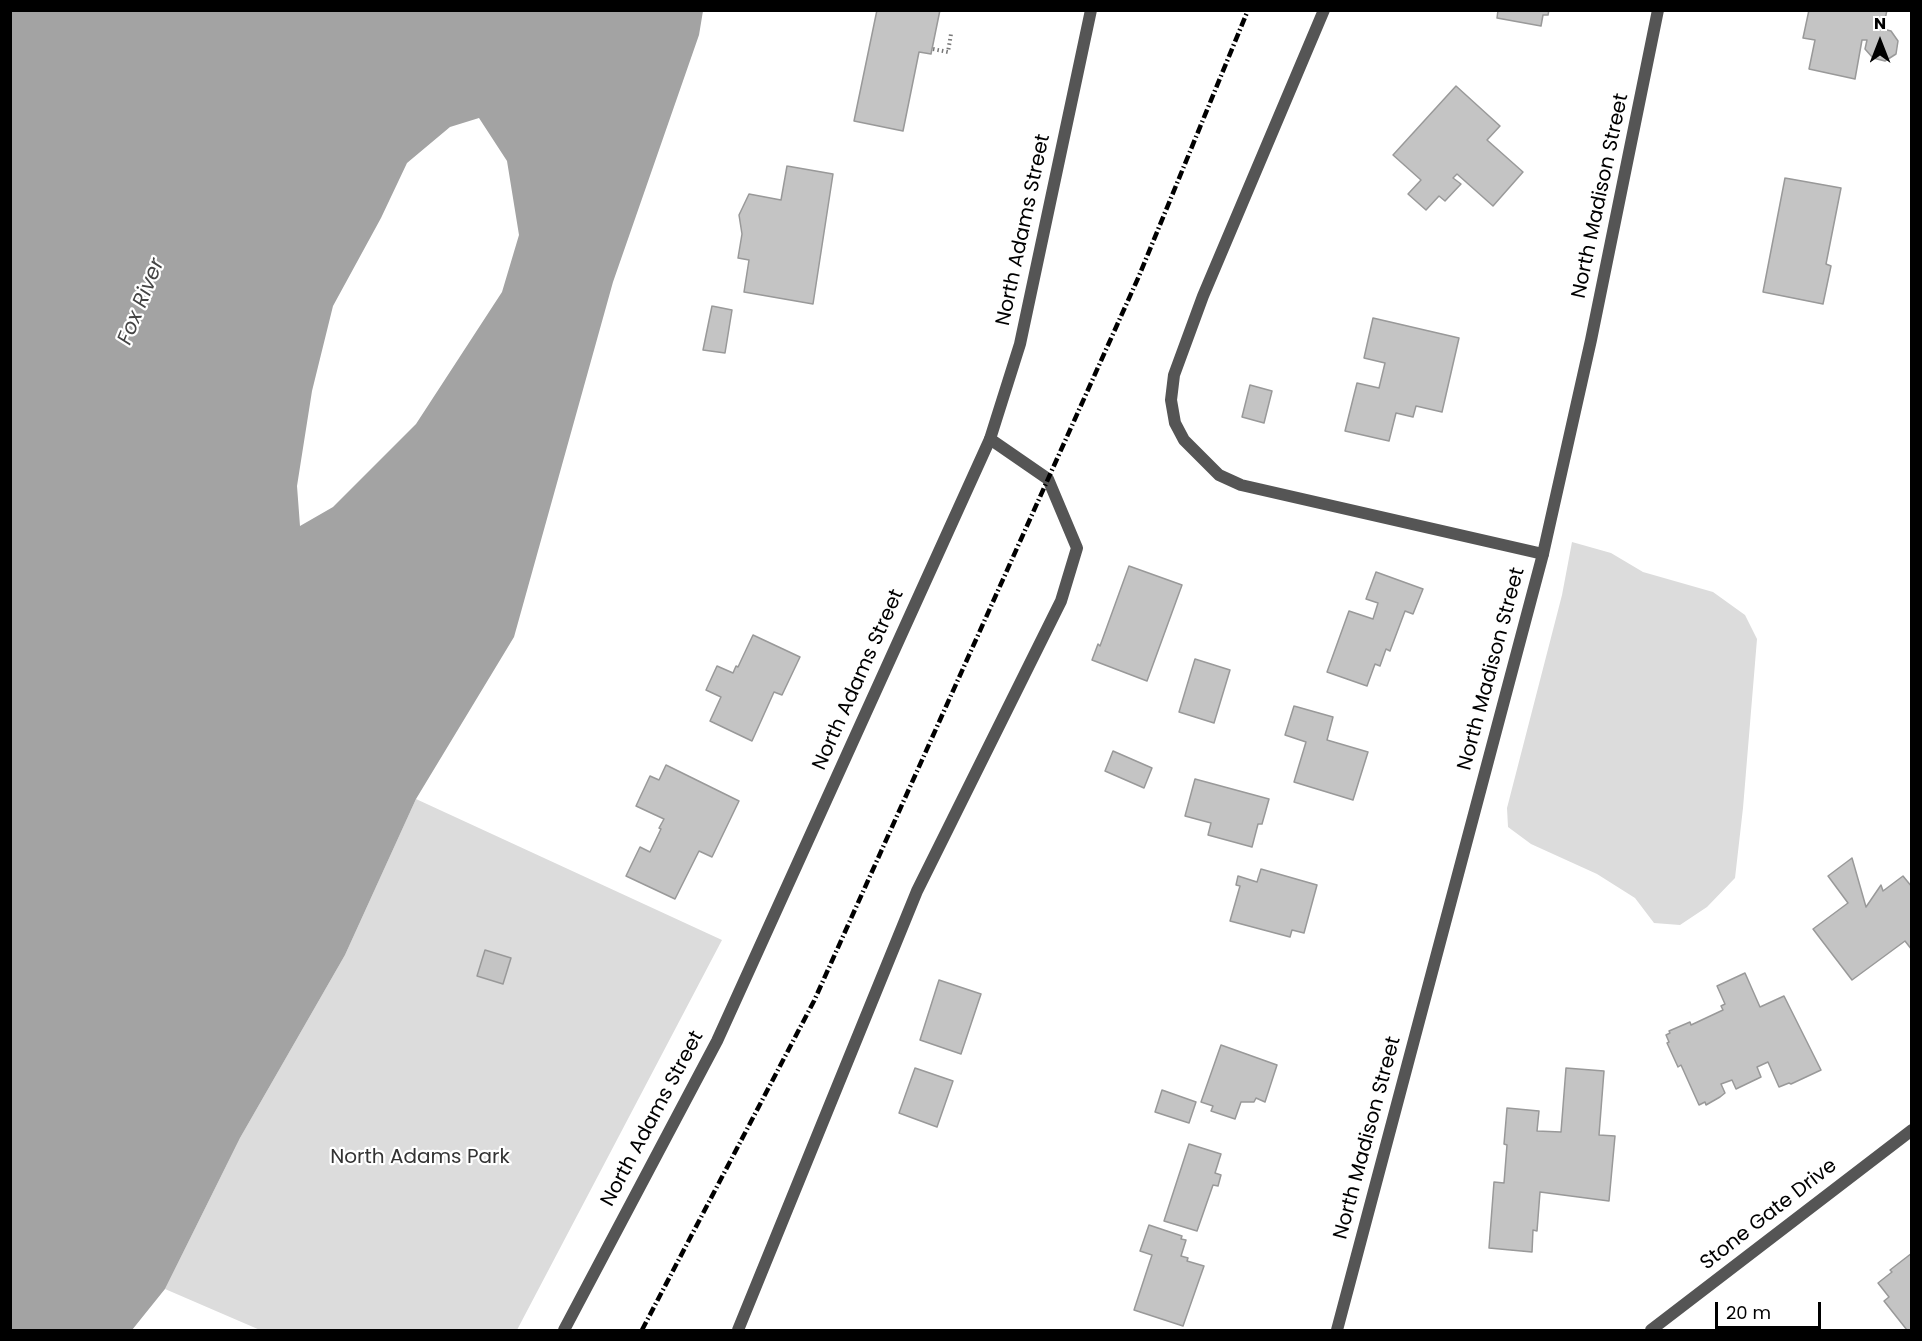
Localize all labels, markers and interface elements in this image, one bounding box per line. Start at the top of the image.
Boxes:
north arrow [1850,12,1910,72]
text: N [1874,12,1886,35]
street label: North Madison Street [1568,91,1634,301]
street label: North Adams Street [992,132,1056,328]
water label: Fox River [113,255,171,349]
street label: North Madison Street [1453,565,1531,773]
street label: North Adams Street [808,586,910,774]
street label: North Adams Street [597,1027,709,1211]
street label: North Madison Street [1329,1034,1407,1242]
park label: North Adams Park [330,1146,510,1170]
street label: Stone Gate Drive [1696,1154,1842,1276]
scale bar [1718,1290,1824,1328]
text: 20 m [1726,1300,1771,1325]

